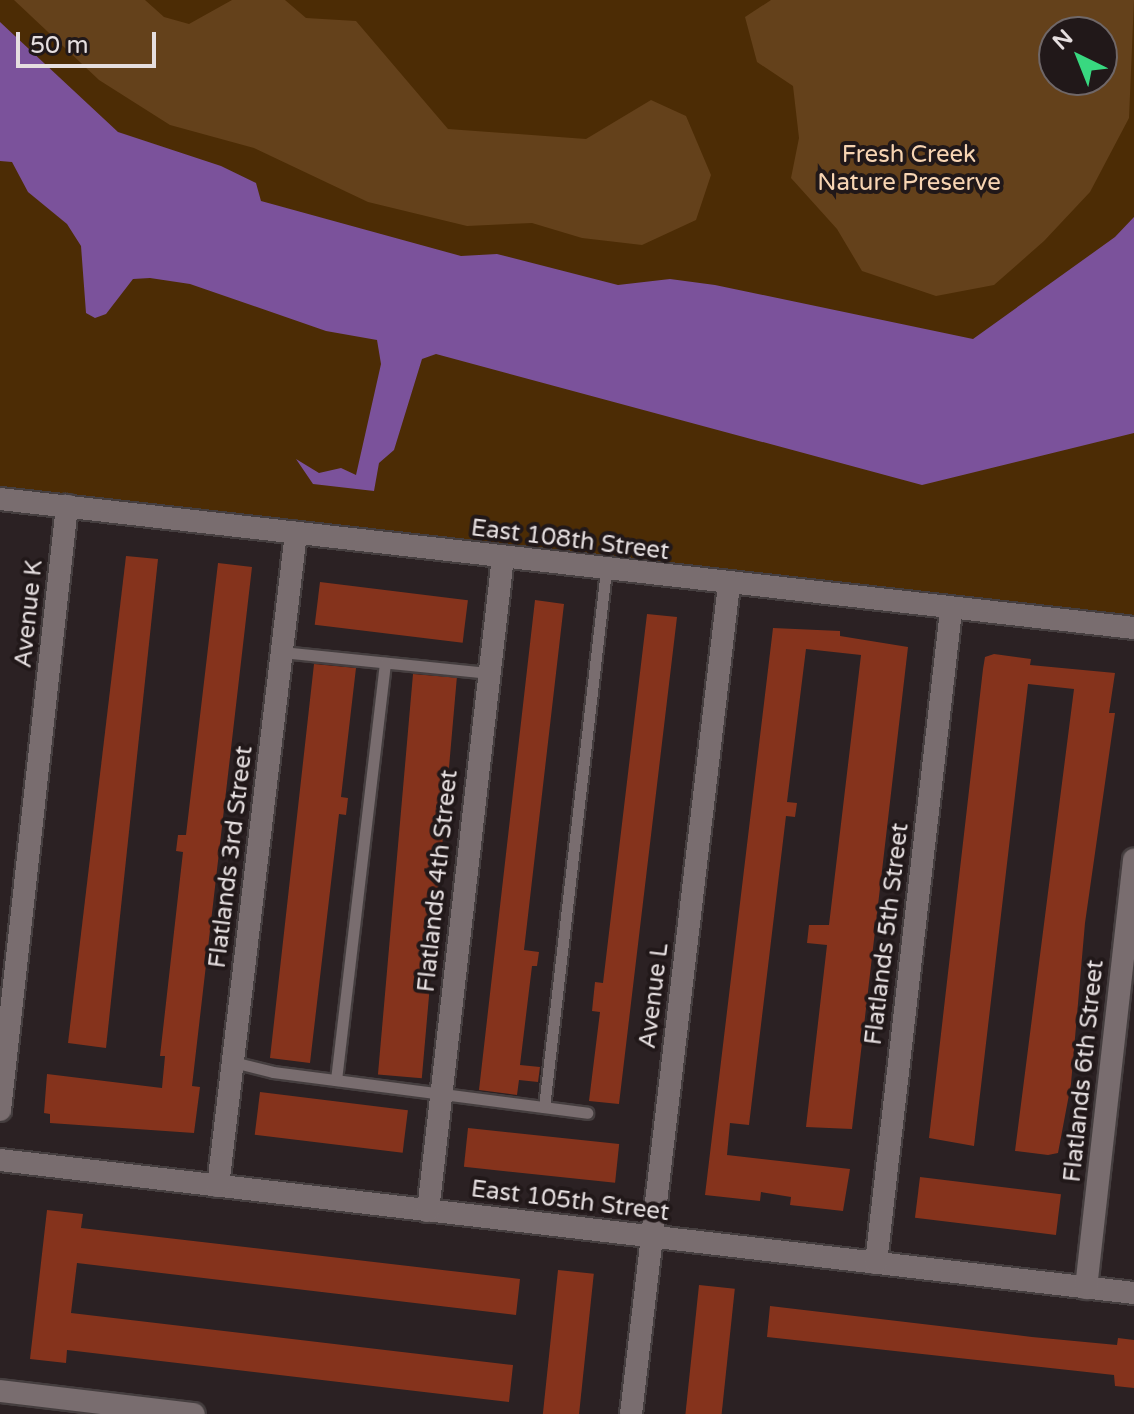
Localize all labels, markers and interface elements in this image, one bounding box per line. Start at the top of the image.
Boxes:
scale bar [20,16,160,66]
north arrow [1038,16,1118,96]
text: N [1048,24,1078,55]
text: 50 m [30,31,88,60]
park label: Fresh Creek Nature Preserve [817,141,1001,197]
street label: East 108th Street [469,514,671,566]
street label: Avenue K [9,559,49,669]
street label: Flatlands 3rd Street [203,744,259,970]
street label: Flatlands 4th Street [412,768,464,994]
street label: Flatlands 5th Street [859,821,915,1047]
street label: Avenue L [633,942,675,1050]
street label: Flatlands 6th Street [1058,958,1110,1184]
street label: East 105th Street [469,1175,671,1227]

